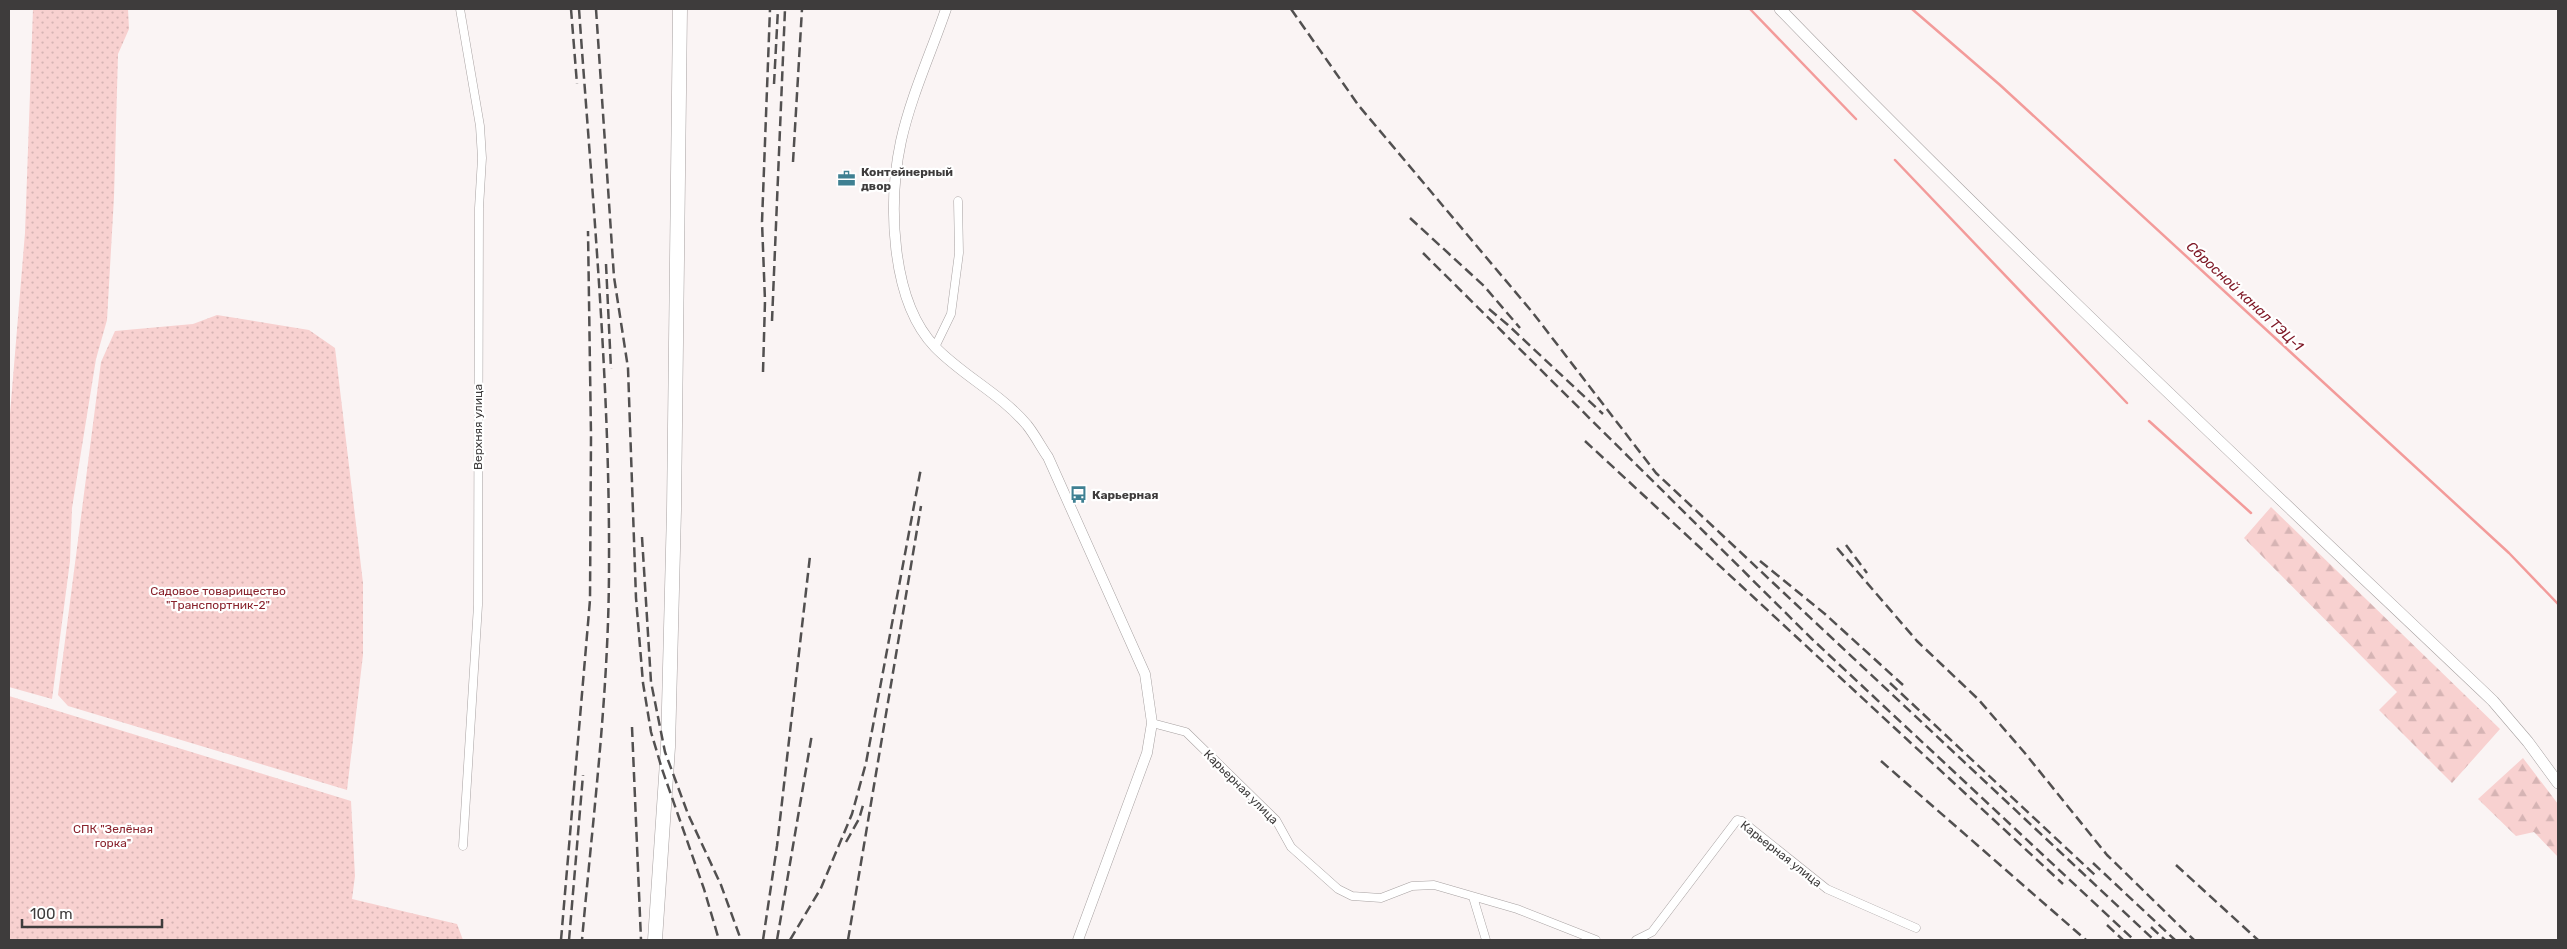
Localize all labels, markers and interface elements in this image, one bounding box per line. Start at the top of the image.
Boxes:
place label: Контейнерный двор [861,165,953,193]
office icon: Контейнерный двор [837,169,857,189]
water label: Сбросной канал ТЭЦ-1 [2183,238,2307,356]
street label: Верхняя улица [471,384,485,470]
bus stop icon: Карьерная [1068,485,1088,505]
place label: Карьерная [1092,488,1158,502]
park label: Садовое товарищество "Транспортник-2" [150,584,286,612]
street label: Карьерная улица [1201,747,1281,827]
street label: Карьерная улица [1738,818,1824,890]
park label: СПК "Зелёная горка" [73,822,153,850]
scale bar [22,896,162,928]
text: 100 m [30,905,72,923]

